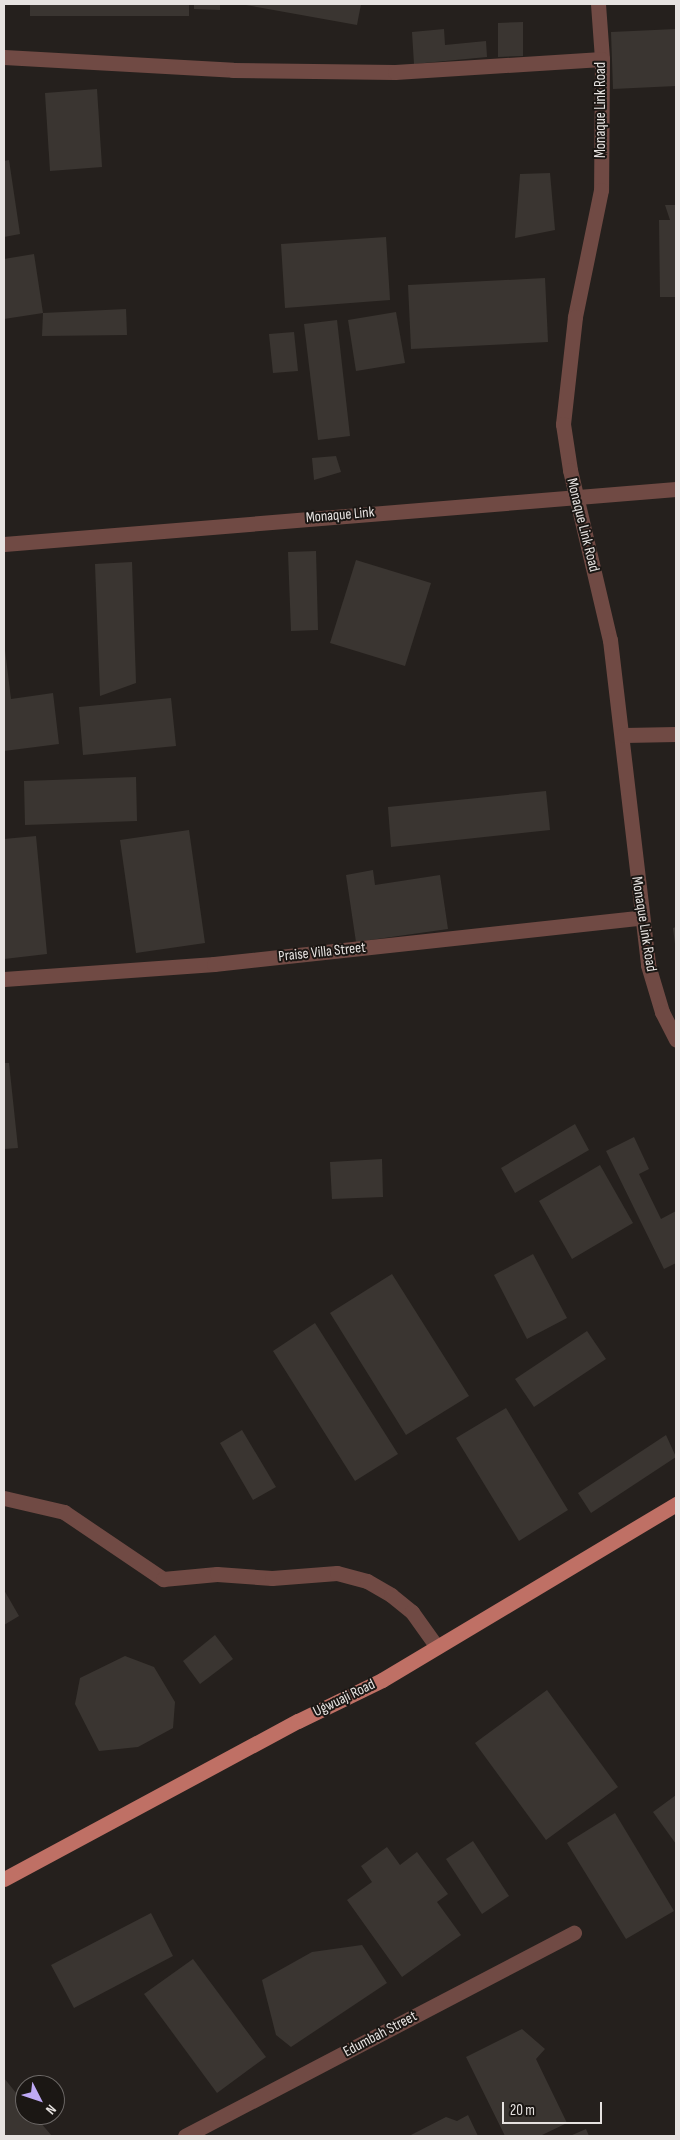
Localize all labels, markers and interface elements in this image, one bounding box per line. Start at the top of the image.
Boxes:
street label: Monaque Link Road [592,62,610,158]
street label: Monaque Link Road [563,476,603,574]
street label: Monaque Link [305,503,375,527]
street label: Monaque Link Road [628,875,660,973]
street label: Praise Villa Street [277,938,367,966]
street label: Ugwuaji Road [310,1675,378,1721]
street label: Edumbah Street [340,2007,420,2061]
north arrow [15,2075,65,2125]
scale bar [505,2092,605,2124]
text: N [42,2101,60,2118]
text: 20 m [510,2101,535,2120]

